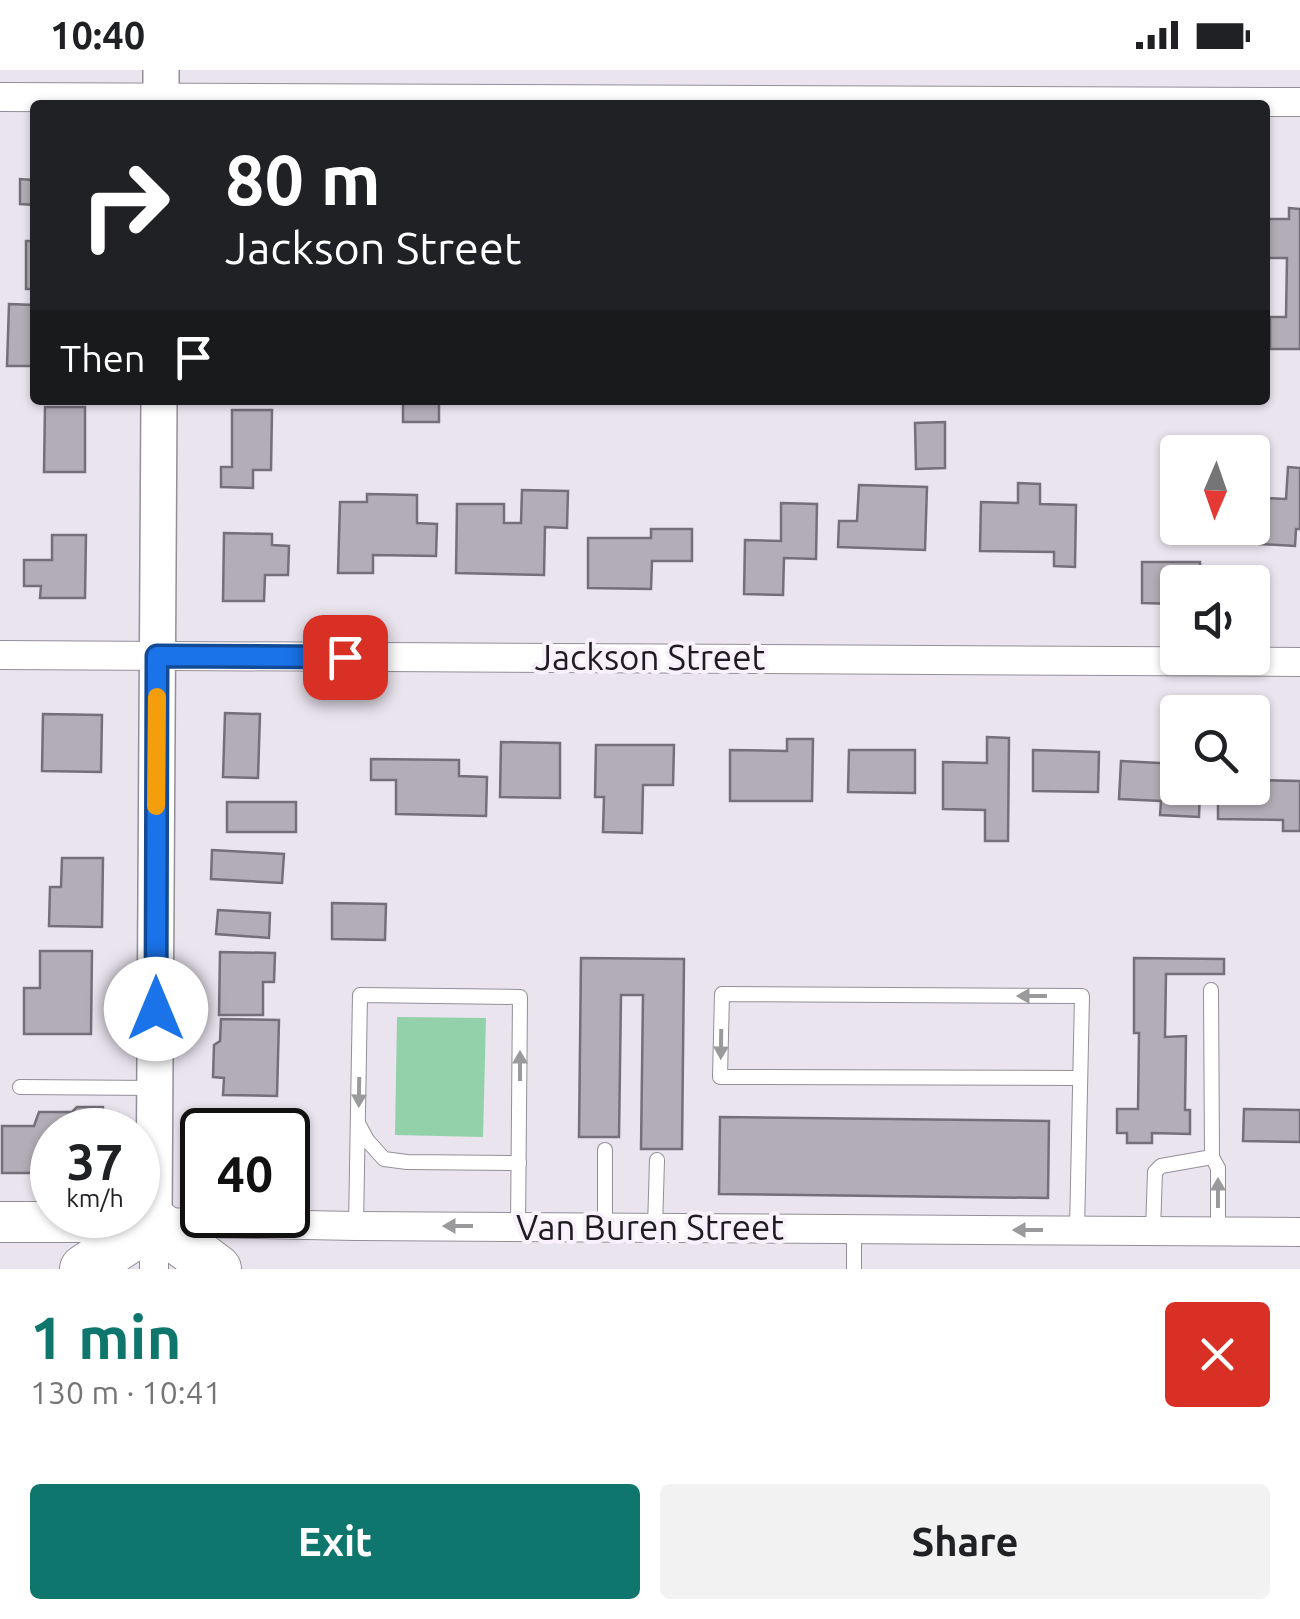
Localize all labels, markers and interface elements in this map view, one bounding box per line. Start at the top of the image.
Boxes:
text: 10:40 [50,14,145,56]
icon: right [60,140,190,270]
text: 80 m [225,140,381,218]
text: Jackson Street [225,222,521,273]
icon: arrive [166,330,221,385]
text: Then [60,337,146,379]
north arrow [1160,435,1270,545]
map controls [1160,435,1270,805]
button: sound [1160,565,1270,675]
pin [303,615,388,700]
icon: arrive [318,630,373,685]
street label: Jackson Street [535,637,766,677]
button: search [1160,695,1270,805]
position arrow [104,957,208,1061]
one-way arrow [1016,988,1048,1004]
one-way arrow [713,1029,729,1061]
one-way arrow [512,1049,528,1081]
one-way arrow [350,1076,366,1108]
speed limit sign: 40 [180,1108,310,1238]
text: 37 [67,1133,123,1189]
one-way arrow [1210,1177,1226,1209]
text: km/h [66,1184,124,1212]
street label: Van Buren Street [516,1207,784,1247]
one-way arrow [441,1218,473,1234]
one-way arrow [1011,1222,1043,1238]
button: close [1165,1302,1270,1407]
text: 1 min [30,1303,182,1370]
text: 130 m · 10:41 [30,1374,222,1410]
button: Exit [30,1484,640,1599]
button: Share [660,1484,1270,1599]

